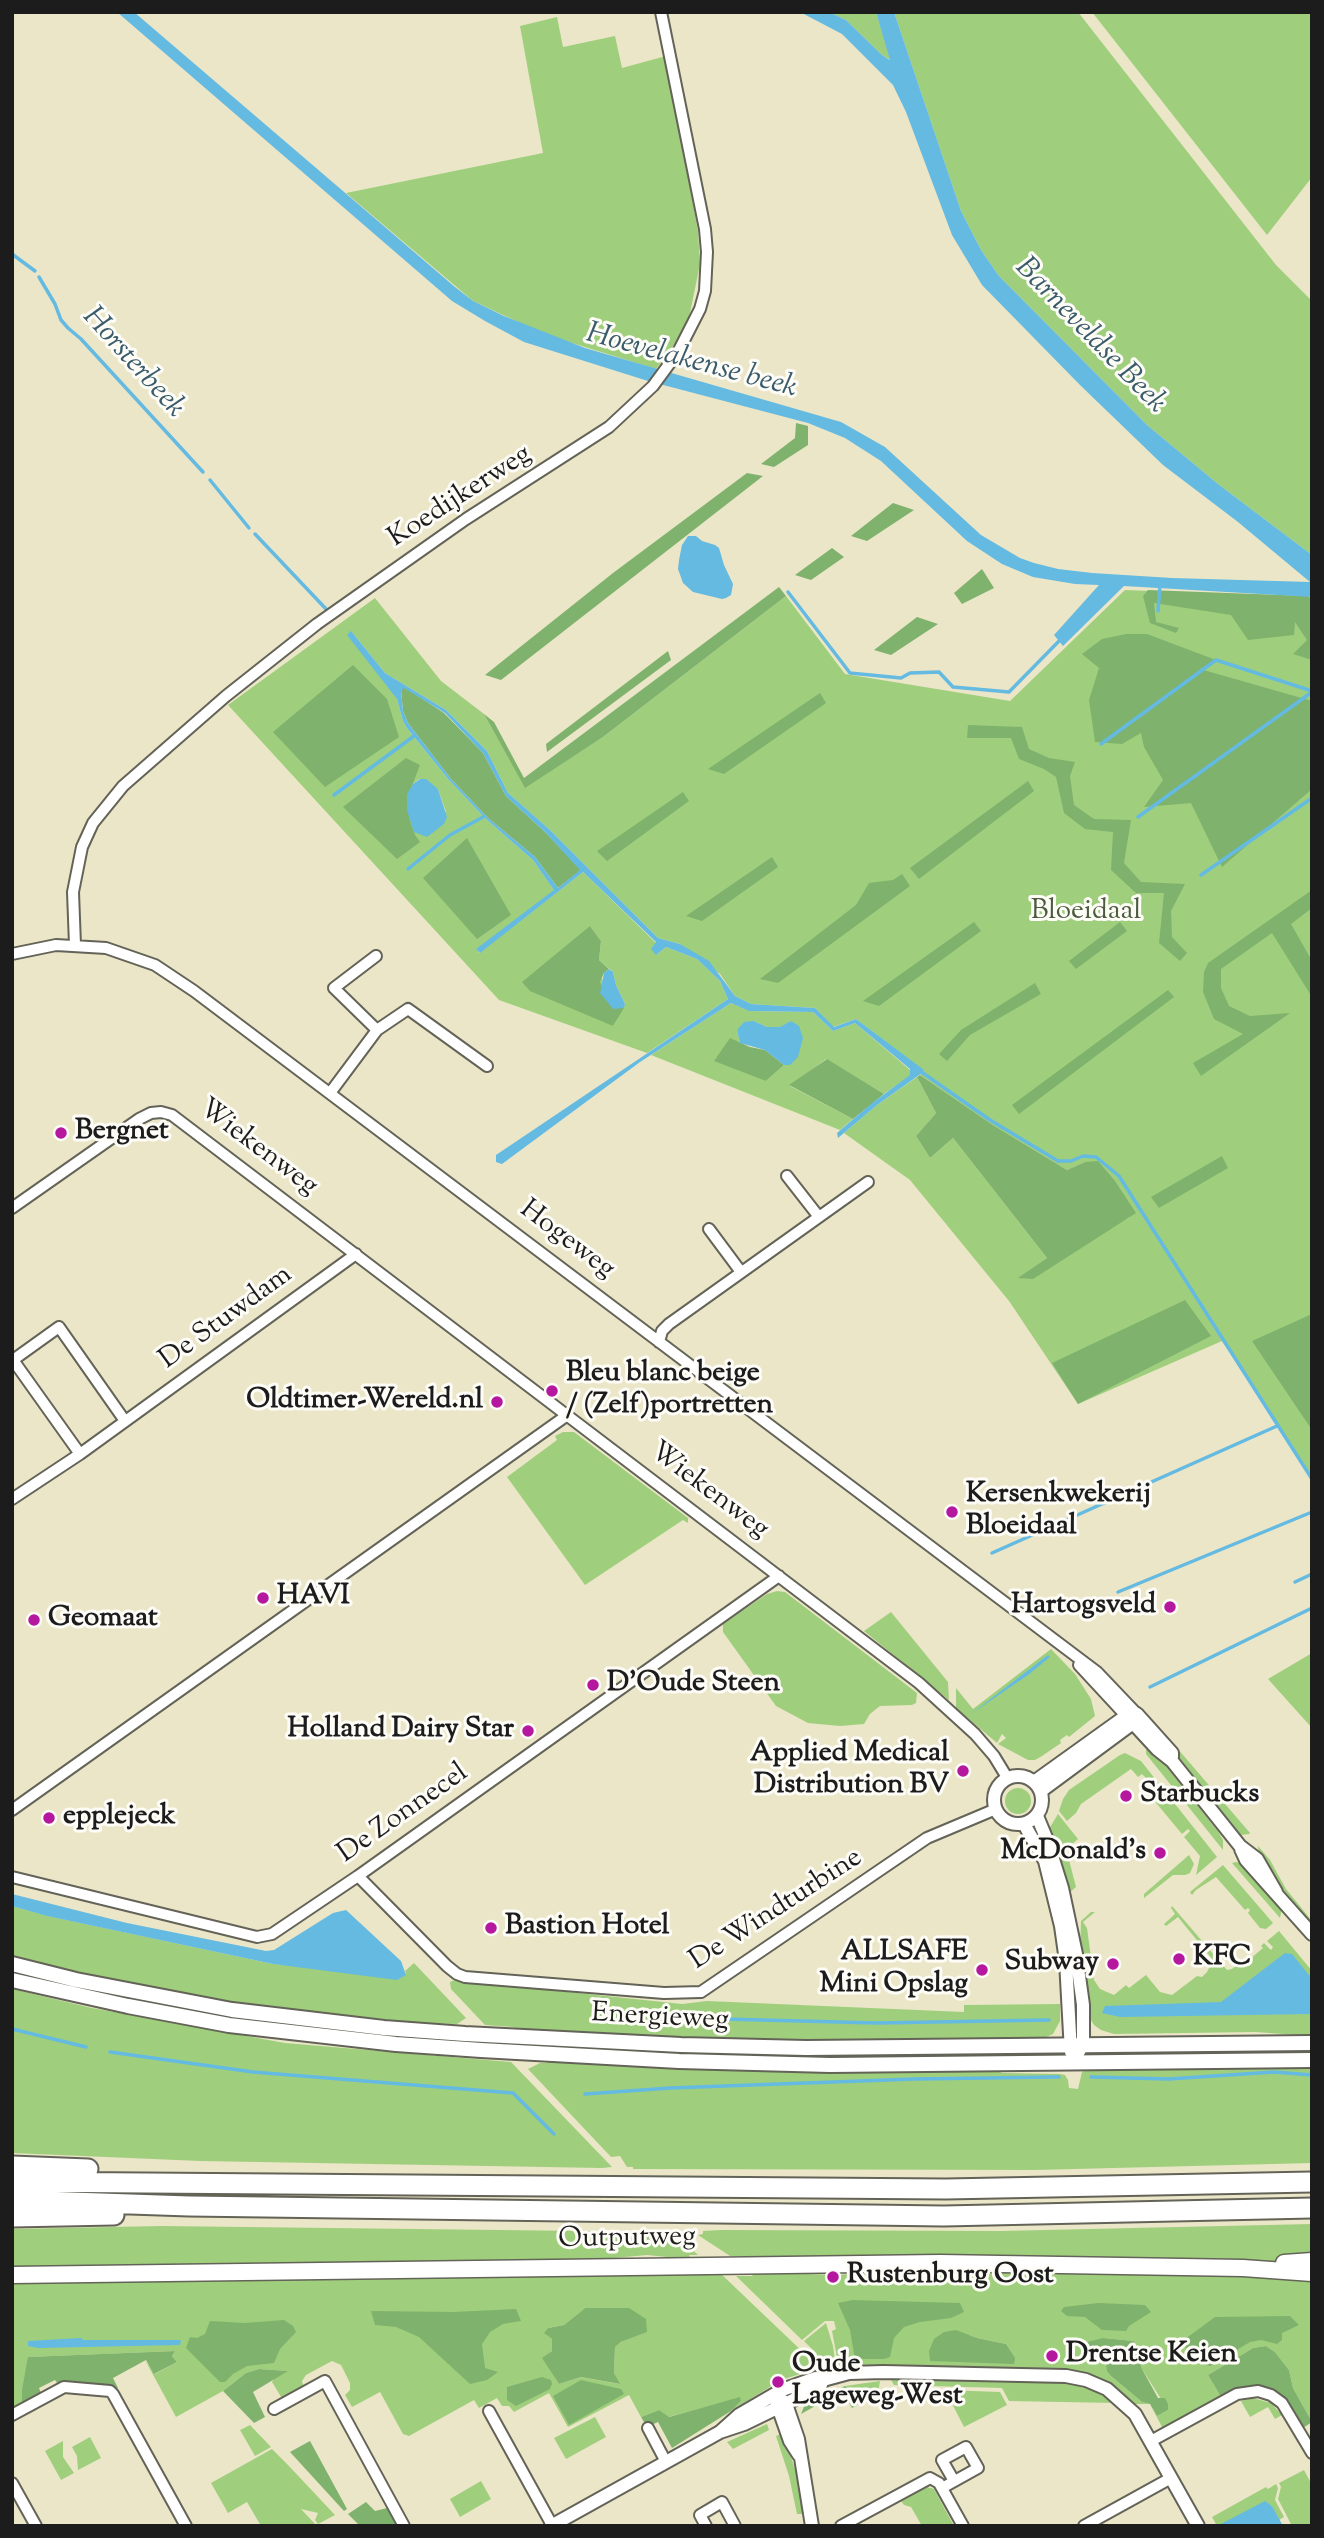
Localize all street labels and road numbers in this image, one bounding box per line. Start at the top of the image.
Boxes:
street label: Koedijkerweg [383,439,539,557]
street label: Wiekenweg [191,1093,323,1205]
street label: Hogeweg [512,1194,620,1288]
street label: De Stuwdam [154,1260,300,1378]
street label: Wiekenweg [642,1436,774,1548]
street label: De Zonnecel [332,1758,476,1872]
street label: De Windturbine [684,1843,870,1979]
street label: Energieweg [590,1999,730,2039]
street label: Outputweg [558,2222,696,2258]

